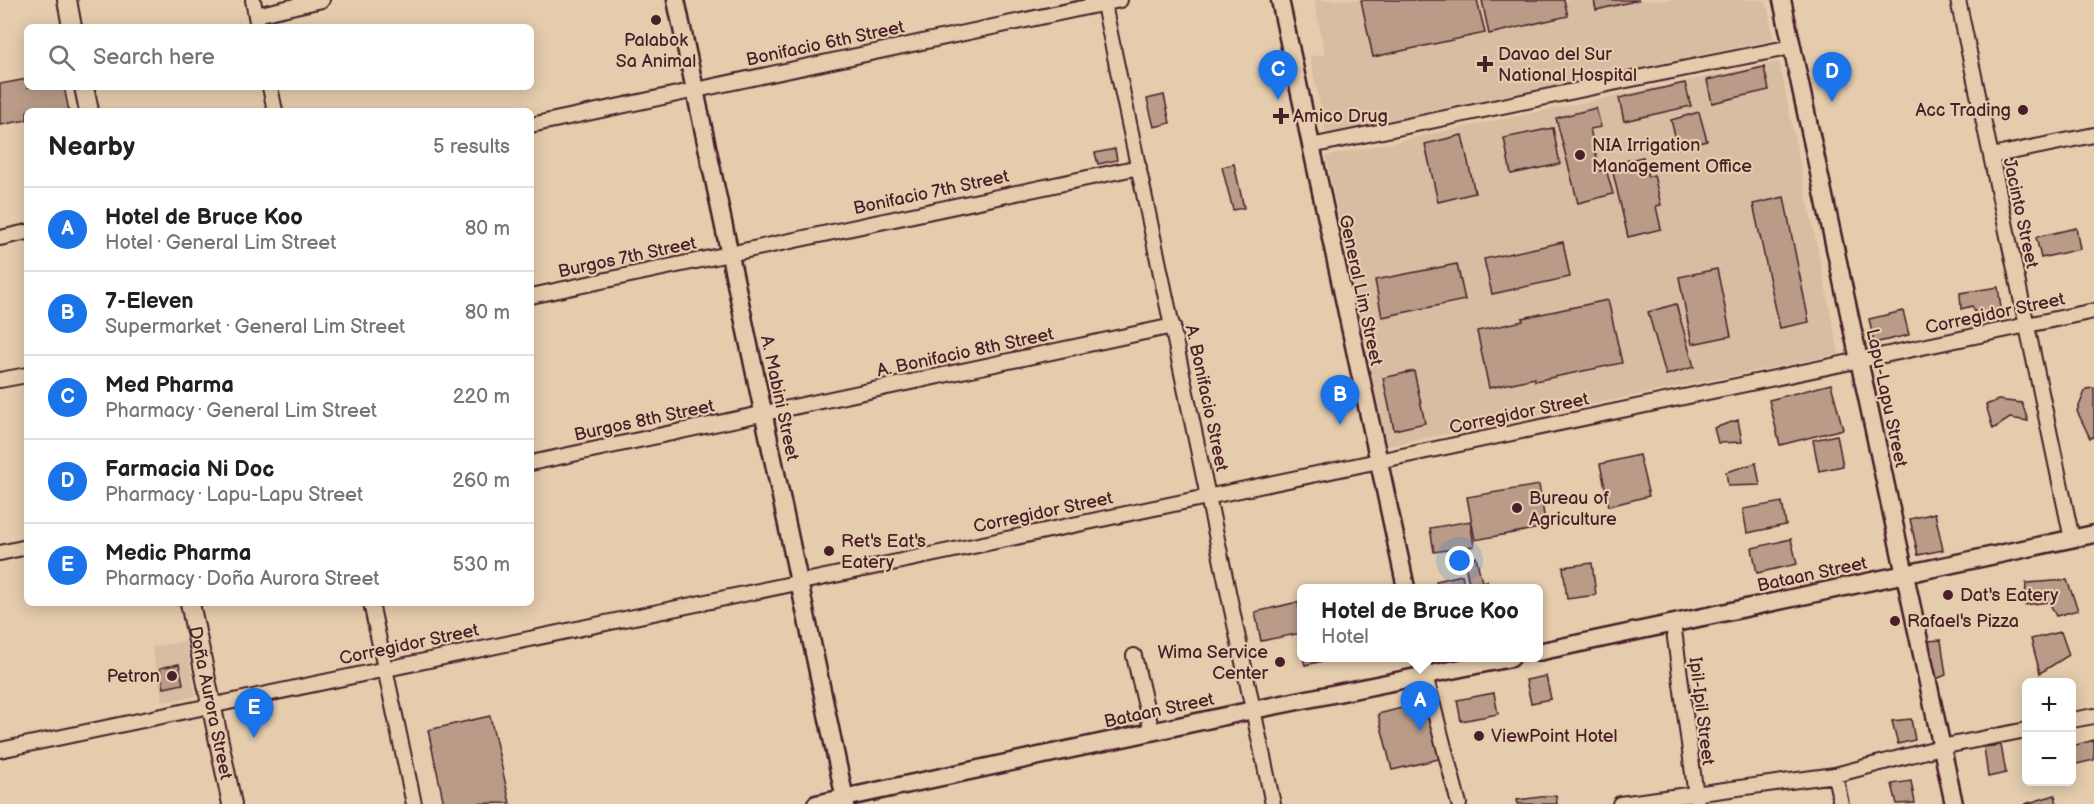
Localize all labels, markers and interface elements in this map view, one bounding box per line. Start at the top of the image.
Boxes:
marker: Palabok Sa Animal [649,13,663,27]
street label: Bonifacio 6th Street [744,16,907,71]
search box [24,24,534,90]
place label: Palabok Sa Animal [616,30,696,72]
icon: search [45,41,78,74]
text: Search here [93,44,215,71]
place label: Davao del Sur National Hospital [1498,44,1637,86]
pin: C [1258,51,1298,100]
pin: D [1812,52,1852,102]
marker: Davao del Sur National Hospital [1476,55,1494,73]
place label: Acc Trading [1916,100,2011,121]
marker: Acc Trading [2016,103,2030,117]
place label: Amico Drug [1293,106,1388,127]
marker: Amico Drug [1274,109,1288,123]
text: Nearby [48,132,135,163]
text: 5 results [433,135,510,159]
place label: NIA Irrigation Management Office [1592,135,1752,177]
marker: NIA Irrigation Management Office [1573,148,1587,162]
street label: Jacinto Street [1999,156,2043,271]
street label: Bonifacio 7th Street [851,166,1011,219]
text: Hotel de Bruce Koo [105,204,303,231]
street label: General Lim Street [1334,213,1387,368]
text: A [61,217,74,241]
text: 80 m [465,217,510,241]
text: Hotel · General Lim Street [105,231,336,255]
street label: Burgos 7th Street [556,232,699,282]
text: 7-Eleven [105,288,194,315]
street label: Corregidor Street [1924,288,2067,339]
text: B [60,301,75,325]
text: 80 m [465,301,510,325]
text: Supermarket · General Lim Street [105,315,405,339]
street label: A. Bonifacio 8th Street [875,323,1056,381]
street label: A. Bonifacio Street [1181,323,1232,474]
street label: Lapu-Lapu Street [1862,327,1912,470]
street label: A. Mabini Street [756,333,803,463]
text: Med Pharma [105,372,234,399]
pin: B [1320,376,1360,425]
text: C [60,385,75,409]
text: 220 m [453,385,510,409]
street label: Corregidor Street [1448,388,1591,439]
street label: Burgos 8th Street [572,395,717,446]
text: Pharmacy · General Lim Street [105,399,377,423]
text: Farmacia Ni Doc [105,456,274,483]
text: D [61,469,74,493]
text: 260 m [452,469,510,493]
text: Pharmacy · Lapu-Lapu Street [105,483,363,507]
street label: Corregidor Street [972,487,1115,538]
place label: Bureau of Agriculture [1529,488,1617,530]
marker: Bureau of Agriculture [1510,501,1524,515]
place label: Ret's Eat's Eatery [841,531,926,573]
text: Medic Pharma [105,540,251,567]
marker: Ret's Eat's Eatery [822,544,836,558]
your location [1445,546,1474,575]
street label: Bataan Street [1755,552,1870,596]
text: E [61,553,74,577]
text: 530 m [453,553,510,577]
text: Pharmacy · Doña Aurora Street [105,567,379,591]
popup [1297,584,1543,662]
place label: Dat's Eatery [1960,585,2059,606]
marker: Dat's Eatery [1941,588,1955,602]
text: Hotel de Bruce Koo [1321,598,1519,625]
place label: Rafael's Pizza [1907,611,2019,632]
marker: Rafael's Pizza [1888,614,1902,628]
street label: Corregidor Street [338,619,481,670]
street label: Doña Aurora Street [184,624,237,782]
text: Hotel [1321,625,1369,649]
place label: Wima Service Center [1157,642,1268,684]
marker: Wima Service Center [1273,655,1287,669]
street label: Ipil-Ipil Street [1684,656,1719,767]
place label: Petron [107,666,160,687]
marker: Petron [165,669,179,683]
map controls [2022,678,2076,786]
button: + [2022,678,2076,732]
pin: A [1400,682,1440,731]
pin: E [234,688,274,738]
street label: Bataan Street [1102,688,1217,732]
place label: ViewPoint Hotel [1491,726,1618,747]
marker: ViewPoint Hotel [1472,729,1486,743]
button: − [2022,732,2076,786]

